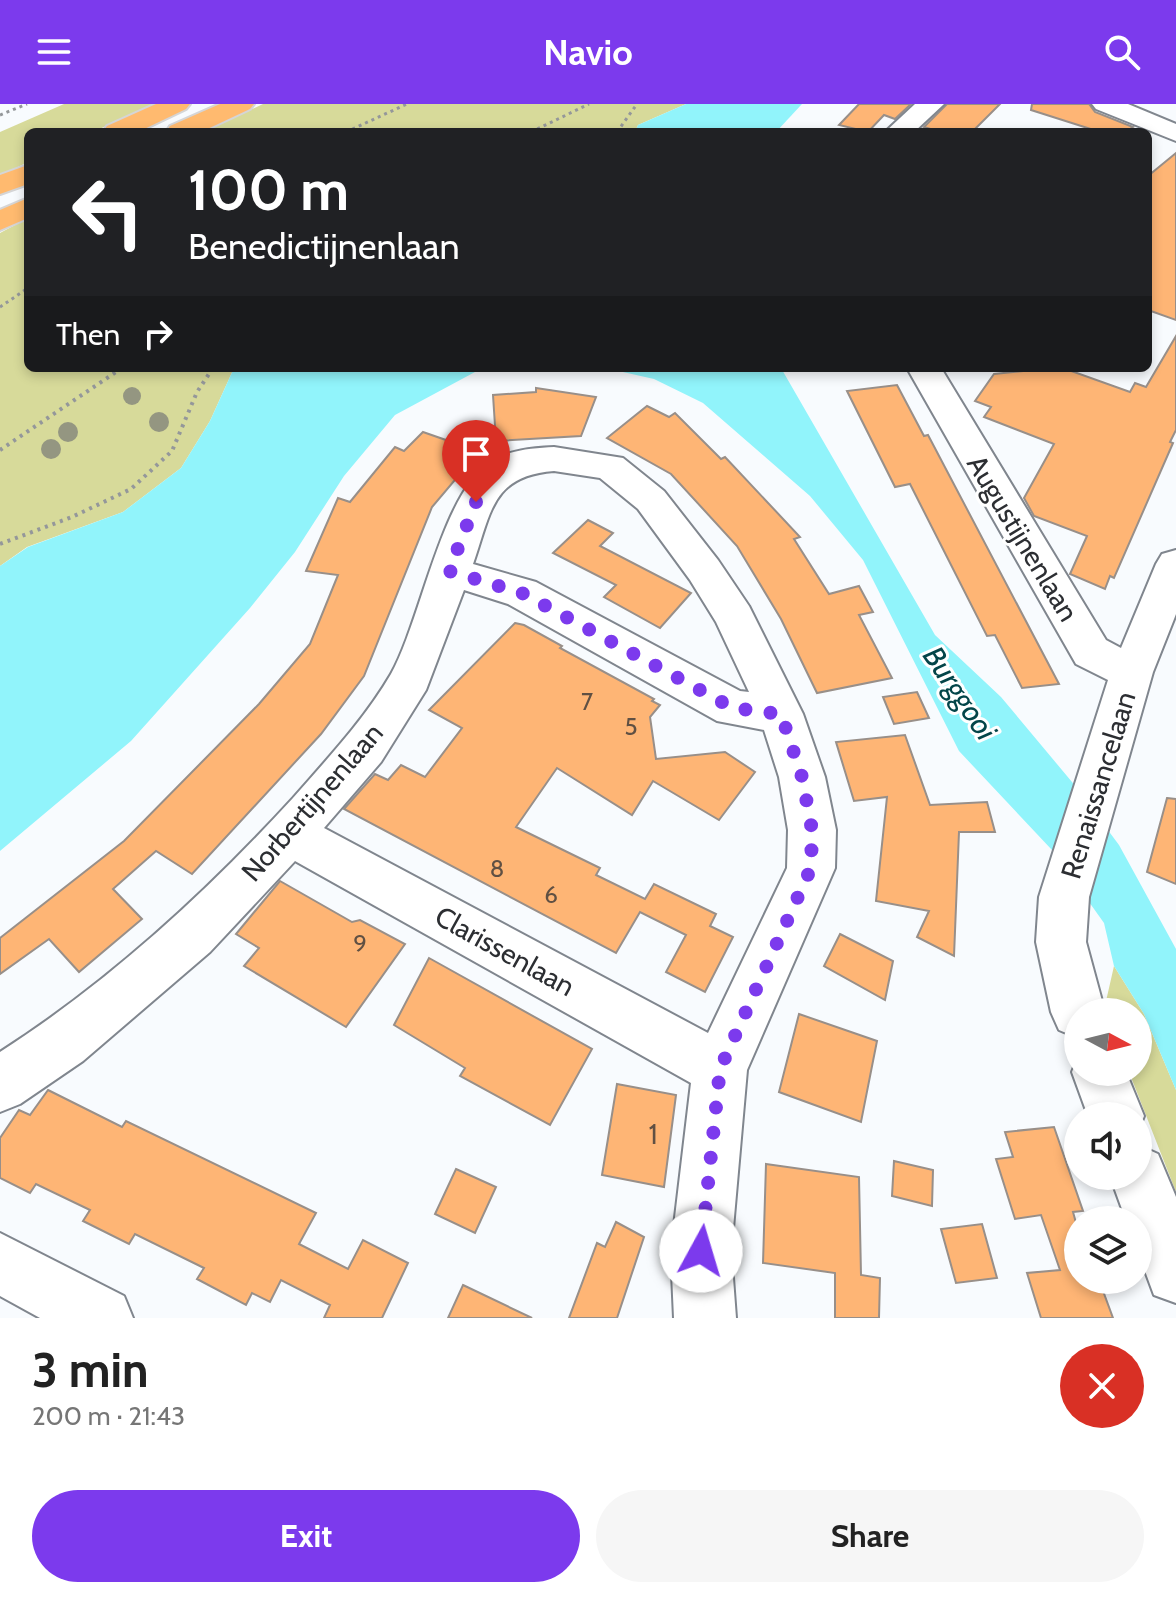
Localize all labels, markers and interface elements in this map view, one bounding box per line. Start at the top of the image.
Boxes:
icon: menu [32,30,76,74]
text: Navio [543,30,633,74]
icon: search [1100,30,1144,74]
text: 100 m [188,156,349,224]
icon: left [56,160,160,264]
text: Benedictijnenlaan [188,224,460,268]
icon: right [136,312,180,356]
text: Then [56,316,120,353]
pin [442,420,510,502]
icon: arrive [454,432,498,476]
street label: Augustijnenlaan [960,449,1086,627]
water label: Burggooi [915,639,1005,748]
house number: 7 [581,687,593,716]
street label: Renaissancelaan [1053,687,1143,883]
house number: 5 [625,712,637,741]
street label: Norbertijnenlaan [234,716,390,888]
house number: 8 [490,854,504,883]
house number: 6 [544,880,558,909]
street label: Clarissenlaan [429,899,581,1003]
house number: 9 [353,929,367,958]
north arrow [1064,998,1152,1086]
map controls [1064,998,1152,1294]
button: sound [1064,1102,1152,1190]
house number: 1 [648,1117,658,1151]
button: layers [1064,1206,1152,1294]
position arrow [659,1209,743,1293]
text: 3 min [32,1341,148,1399]
button: close [1060,1344,1144,1428]
text: 200 m · 21:43 [32,1400,185,1432]
button: Exit [32,1490,580,1582]
button: Share [596,1490,1144,1582]

